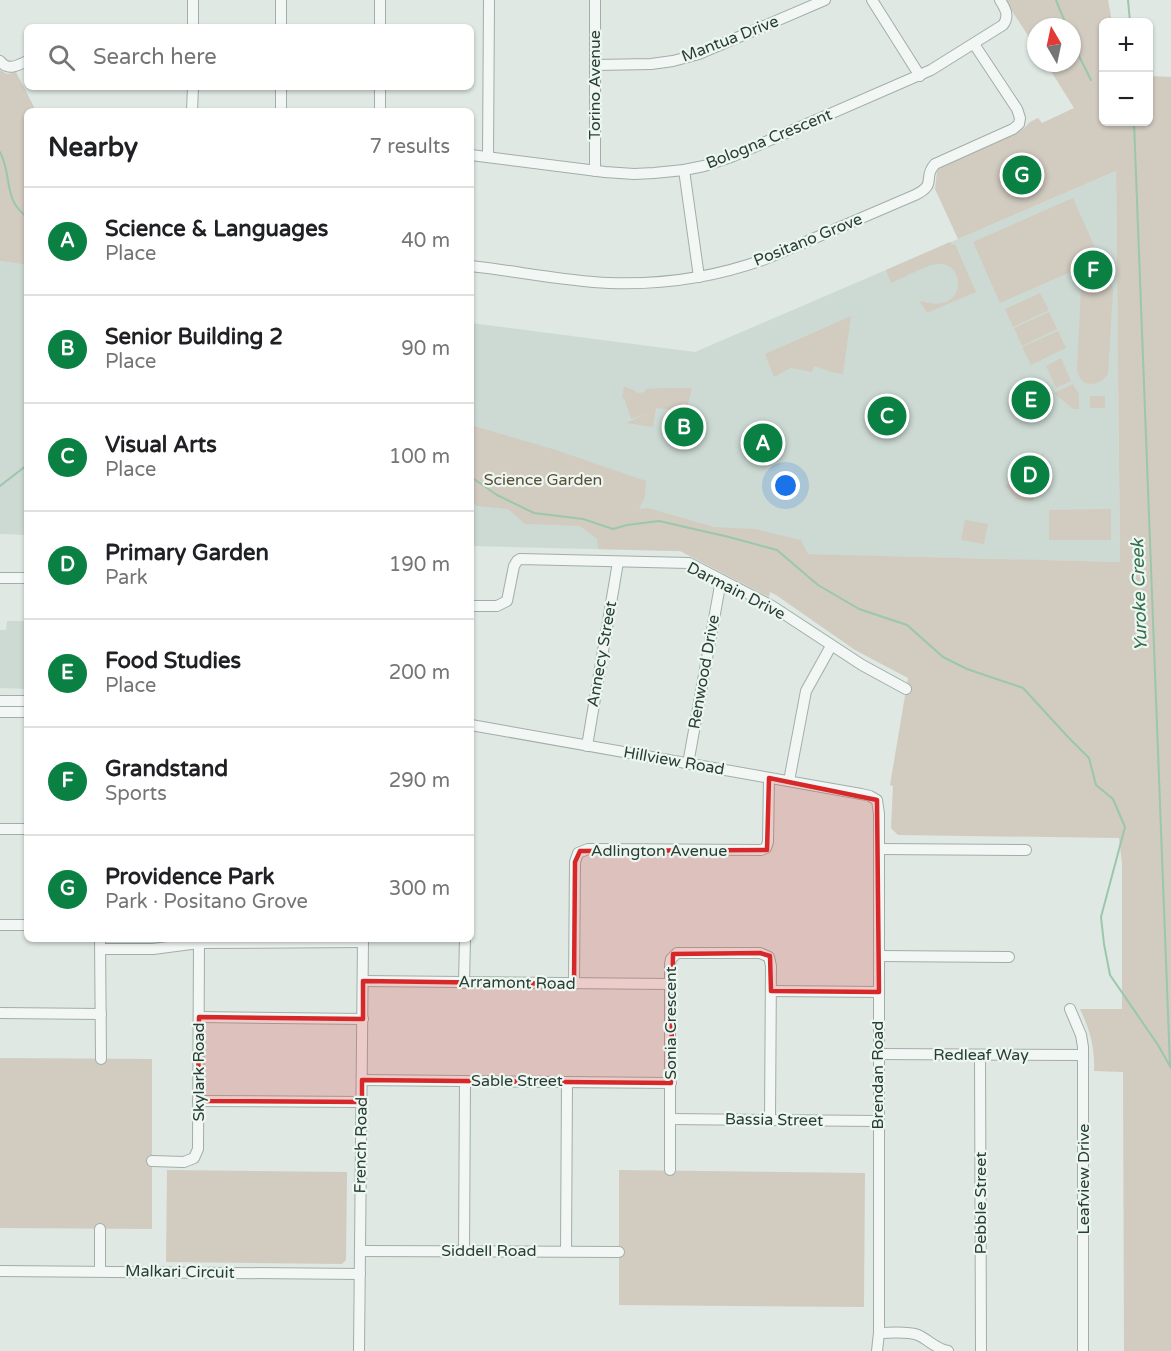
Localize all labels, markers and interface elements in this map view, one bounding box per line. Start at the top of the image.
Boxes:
street label: Mantua Drive [679,11,781,67]
north arrow [1027,18,1081,72]
map controls [1099,18,1153,126]
button: + [1099,18,1153,72]
search box [24,24,474,90]
street label: Torino Avenue [585,30,605,140]
icon: search [45,41,78,74]
text: Search here [93,44,217,70]
button: − [1099,72,1153,126]
street label: Bologna Crescent [703,105,835,173]
text: Nearby [48,132,138,163]
text: 7 results [370,135,450,159]
pin: G [1002,152,1042,198]
street label: Positano Grove [751,209,865,271]
text: Science & Languages [105,216,328,242]
text: A [60,229,75,253]
text: 40 m [401,229,450,253]
text: Place [105,242,156,266]
pin: F [1074,248,1112,292]
text: Senior Building 2 [105,324,283,350]
text: B [61,337,74,361]
text: 90 m [401,337,450,361]
text: Place [105,350,156,374]
pin: E [1012,378,1050,422]
pin: C [868,394,906,438]
pin: B [664,404,704,450]
pin: A [744,420,783,466]
text: Visual Arts [105,432,217,458]
text: C [61,445,74,469]
text: 100 m [389,445,450,469]
pin: D [1010,452,1050,498]
text: Place [105,458,156,482]
park label: Science Garden [484,470,602,490]
your location [771,471,800,500]
water label: Yuroke Creek [1126,537,1152,652]
text: Primary Garden [105,540,269,566]
text: D [60,553,75,577]
text: 190 m [389,553,450,577]
street label: Darmain Drive [683,558,789,624]
text: Park [105,566,148,590]
street label: Annecy Street [583,599,621,709]
street label: Renwood Drive [684,613,724,731]
text: Food Studies [105,648,241,674]
text: E [61,661,74,685]
text: 200 m [389,661,450,685]
text: Place [105,674,156,698]
street label: Hillview Road [622,742,726,780]
text: Grandstand [105,756,228,782]
text: F [61,769,74,793]
text: 290 m [389,769,450,793]
text: Sports [105,782,167,806]
street label: Adlington Avenue [591,841,727,861]
text: Providence Park [105,864,275,890]
text: G [60,877,75,901]
text: 300 m [389,877,450,901]
text: Park · Positano Grove [105,890,308,914]
street label: Sonia Crescent [661,966,681,1080]
street label: Arramont Road [458,972,576,994]
street label: Brendan Road [868,1021,888,1129]
street label: Skylark Road [189,1022,209,1122]
street label: Redleaf Way [933,1045,1029,1065]
street label: Sable Street [471,1071,563,1091]
street label: French Road [350,1097,372,1193]
street label: Bassia Street [725,1109,823,1131]
street label: Leafview Drive [1074,1124,1094,1234]
street label: Pebble Street [971,1152,991,1254]
street label: Siddell Road [441,1241,537,1261]
street label: Malkari Circuit [125,1261,235,1283]

